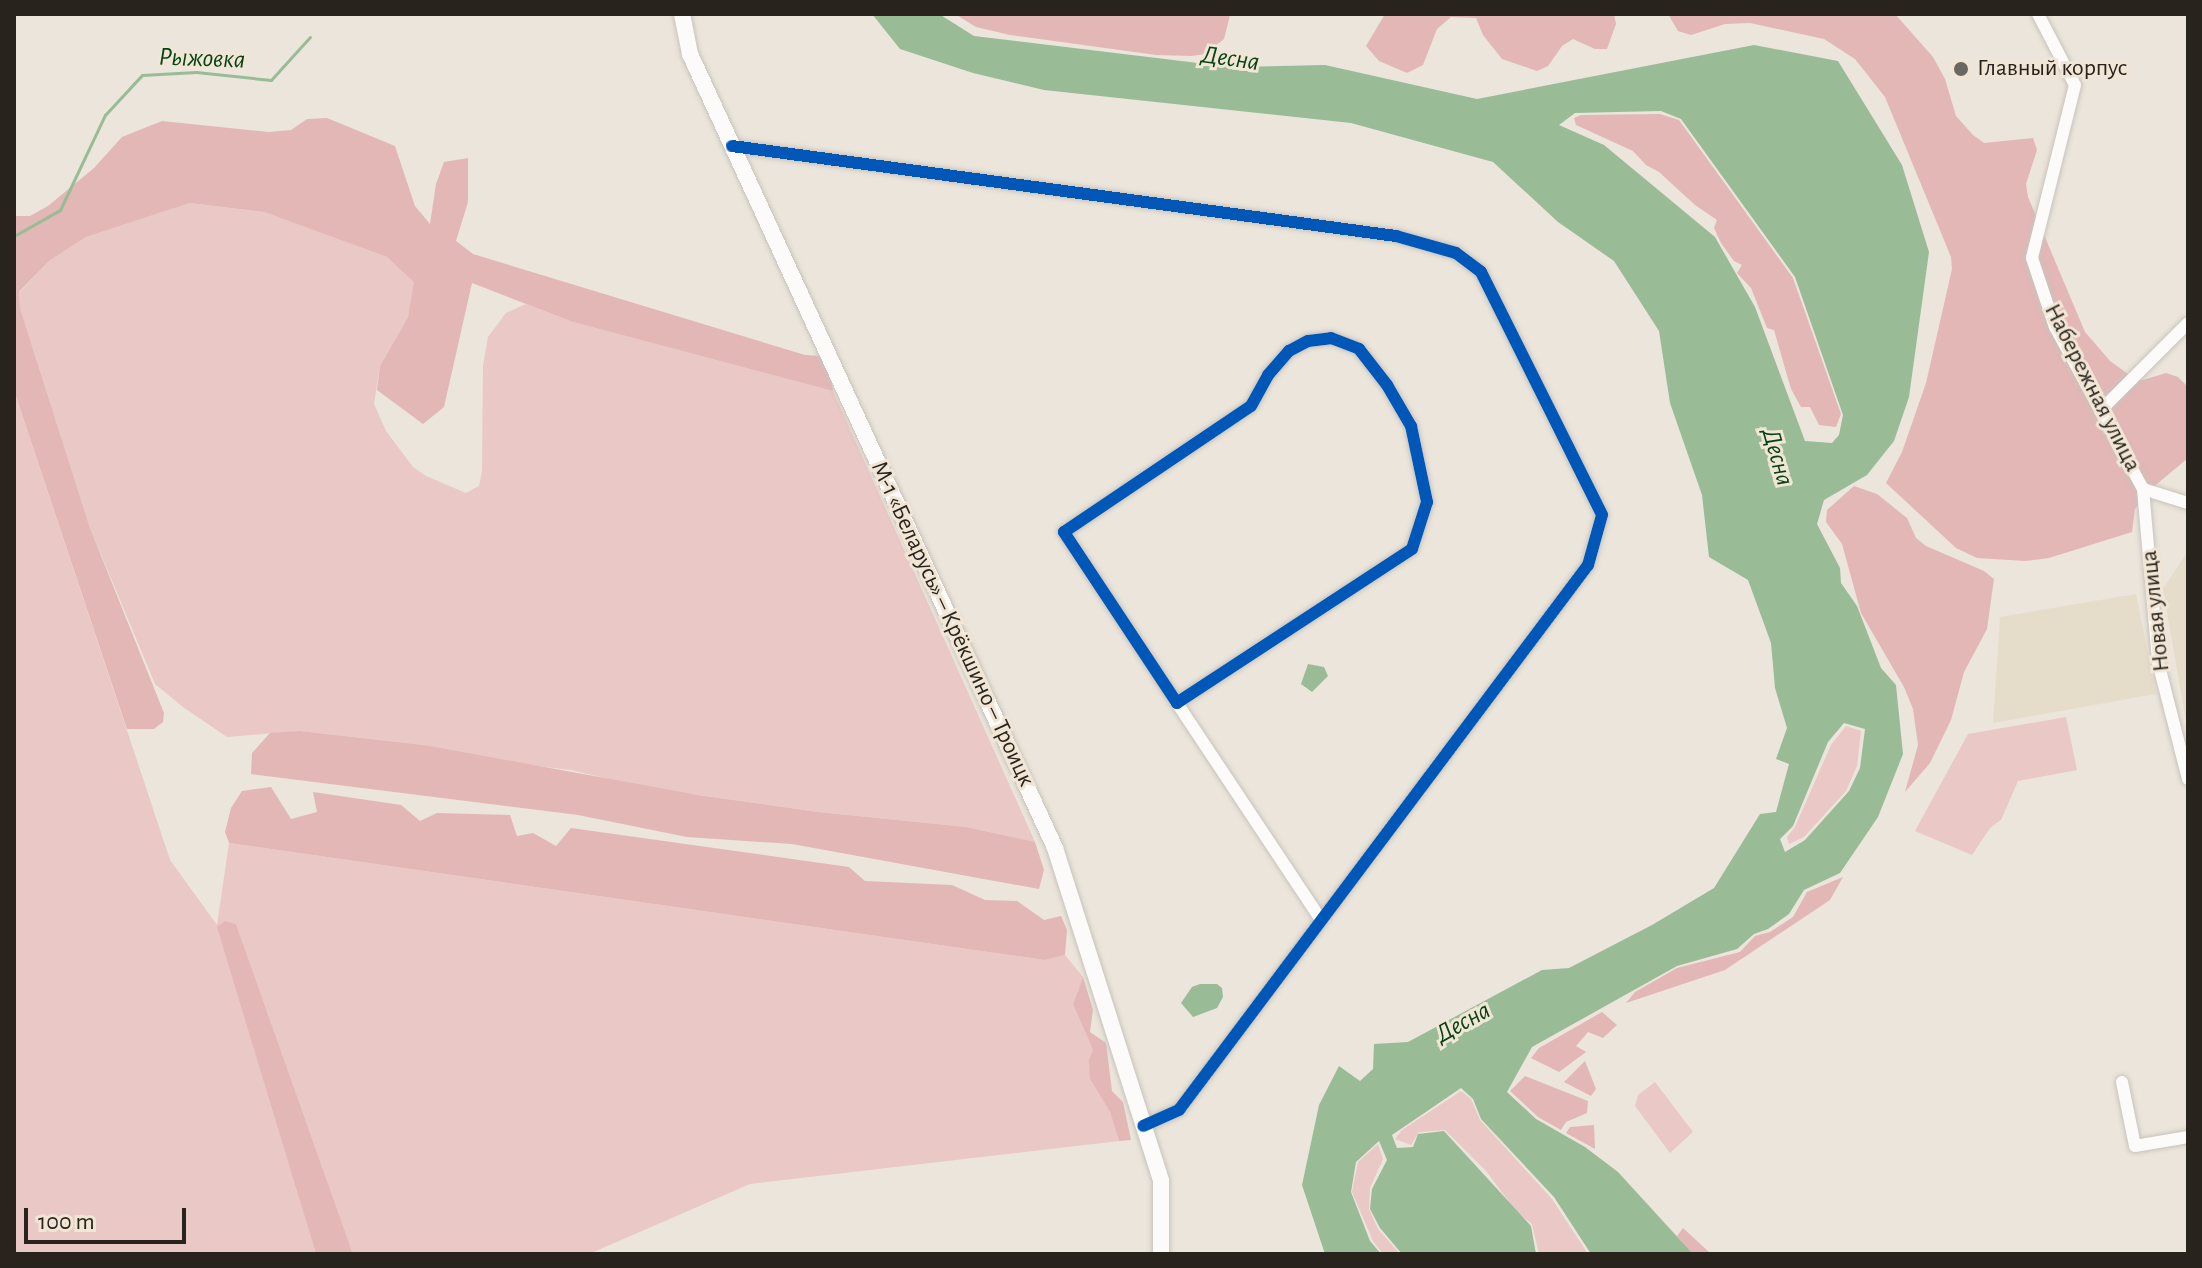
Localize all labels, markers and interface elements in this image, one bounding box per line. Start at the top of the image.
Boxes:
water label: Десна [1199,39,1261,79]
water label: Рыжовка [158,42,246,76]
place label: Главный корпус [1977,55,2128,83]
marker: Главный корпус [1952,60,1970,78]
street label: Набережная улица [2037,299,2147,477]
water label: Десна [1754,425,1800,489]
street label: М-1 «Беларусь» – Крёкшино – Троицк [864,457,1040,791]
street label: Новая улица [2135,549,2177,673]
water label: Десна [1430,995,1496,1051]
scale bar [28,1192,190,1242]
text: 100 m [38,1210,95,1234]

